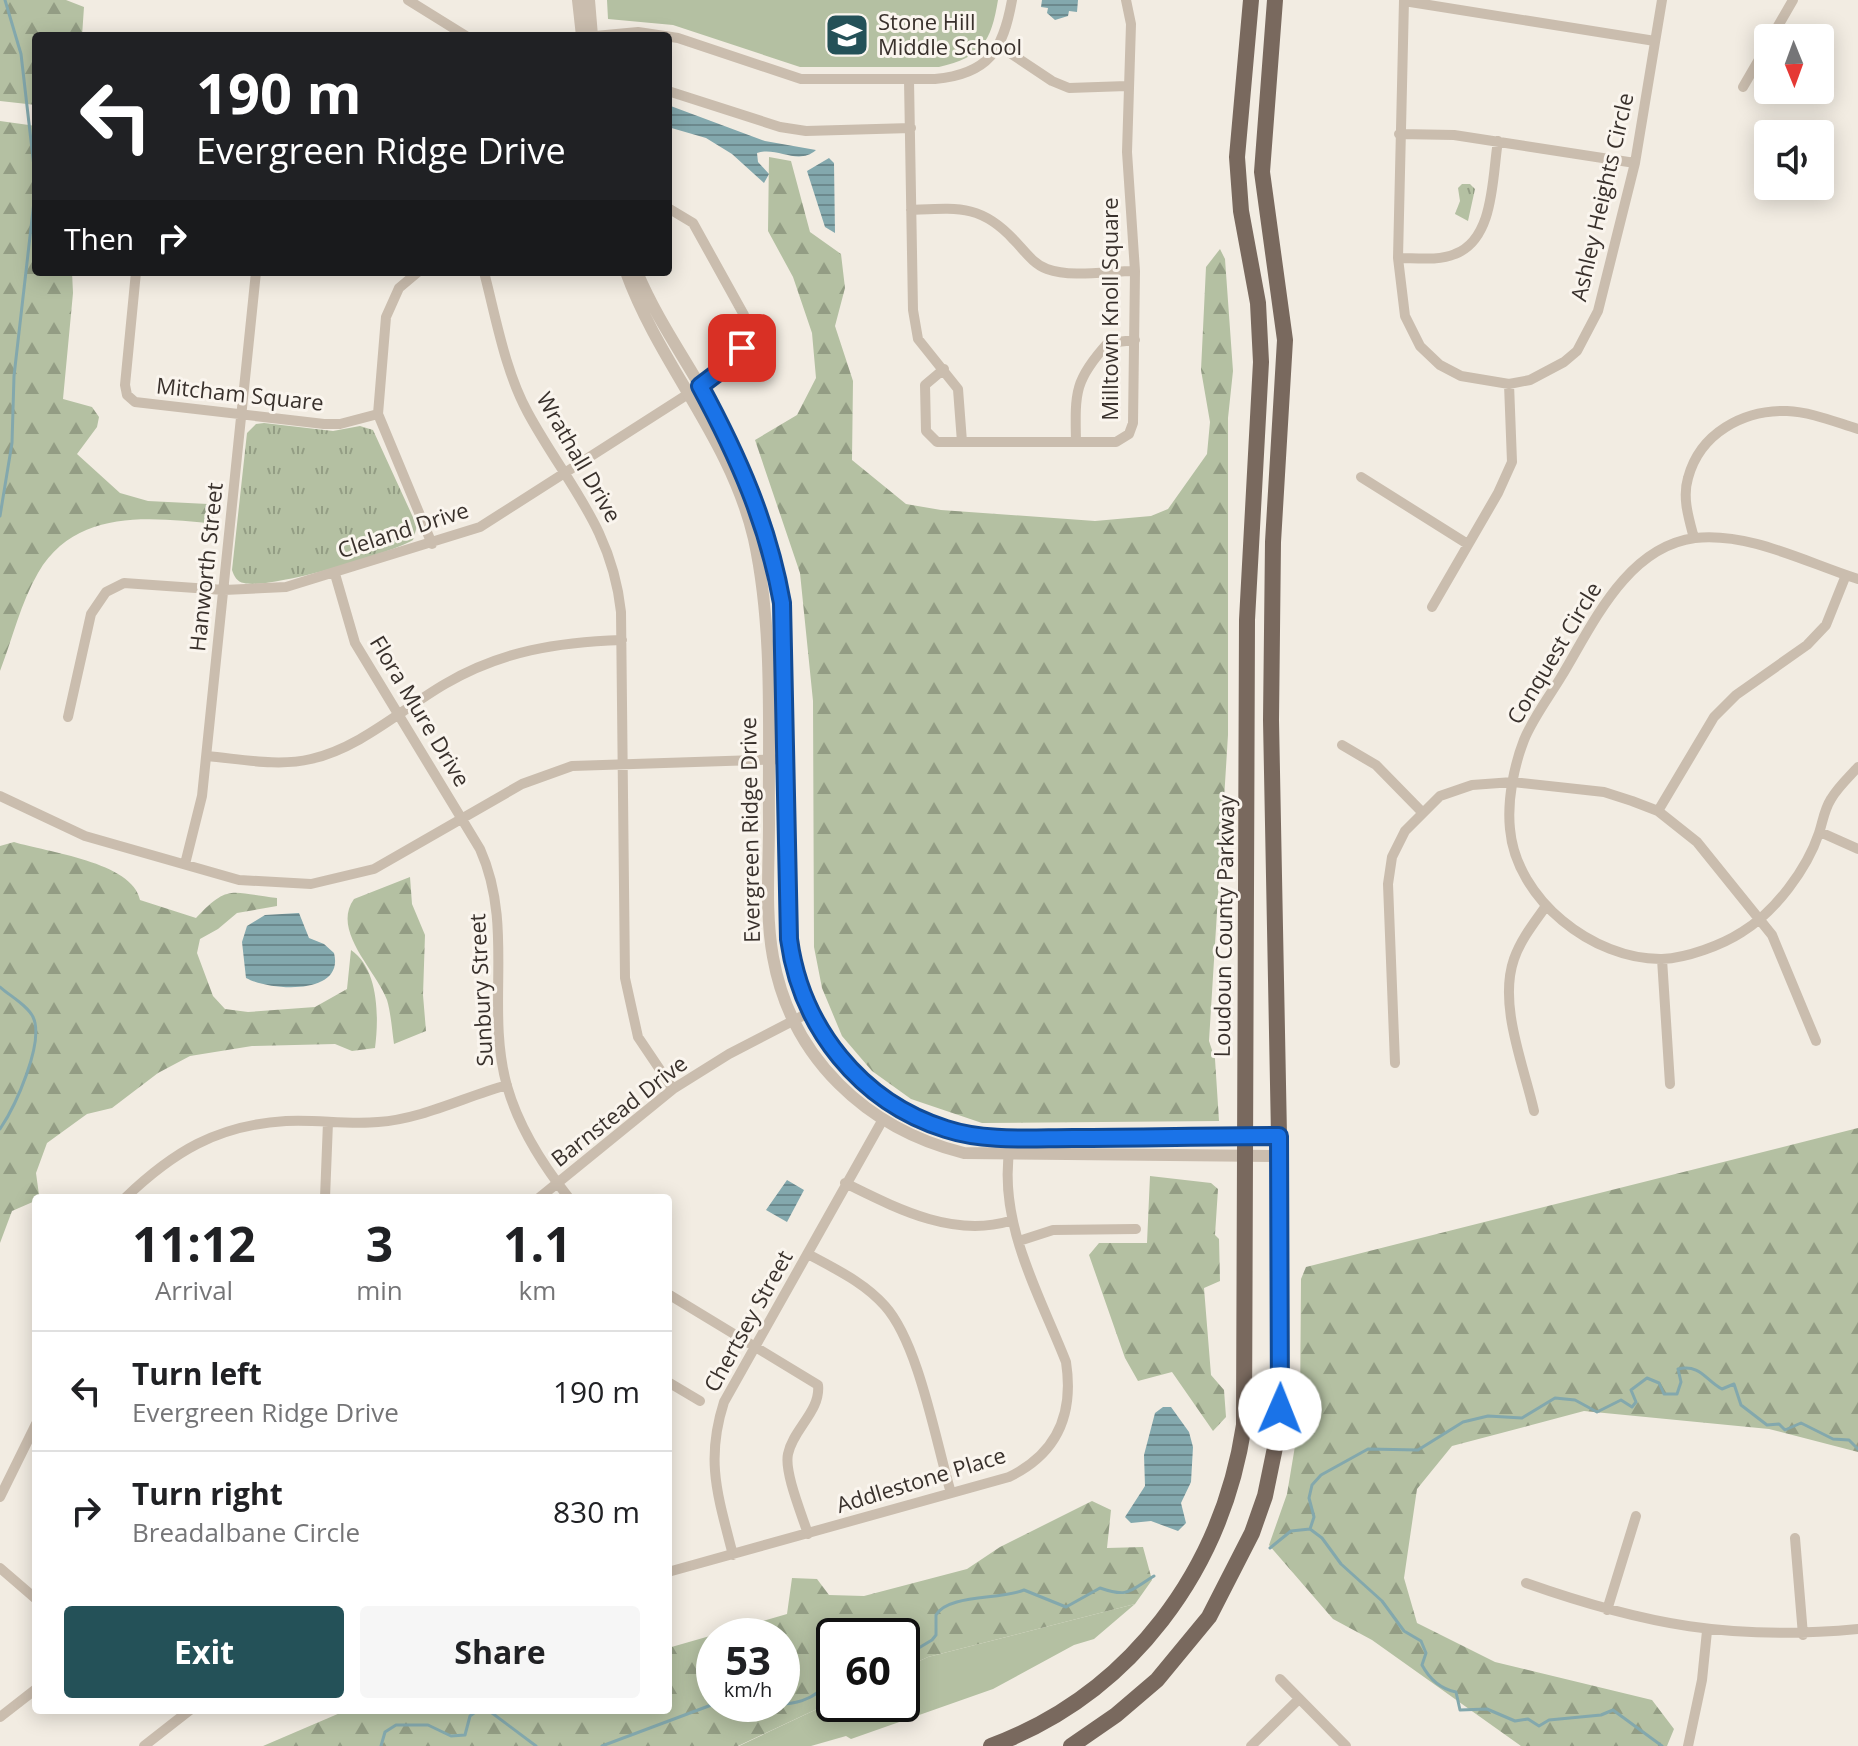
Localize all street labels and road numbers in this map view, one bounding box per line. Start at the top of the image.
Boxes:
street label: Ashley Heights Circle [1562,90,1640,304]
street label: Milltown Knoll Square [1094,197,1124,421]
street label: Mitcham Square [155,369,325,417]
street label: Wrathall Drive [530,386,629,527]
street label: Hanworth Street [181,481,229,653]
street label: Cleland Drive [333,494,472,564]
street label: Conquest Circle [1499,576,1607,729]
street label: Flora Mure Drive [364,629,478,792]
street label: Evergreen Ridge Drive [732,717,766,943]
street label: Loudoun County Parkway [1206,793,1240,1058]
street label: Sunbury Street [461,913,499,1067]
street label: Barnstead Drive [544,1048,693,1173]
street label: Chertsey Street [696,1244,799,1397]
street label: Addlestone Place [832,1439,1009,1519]

